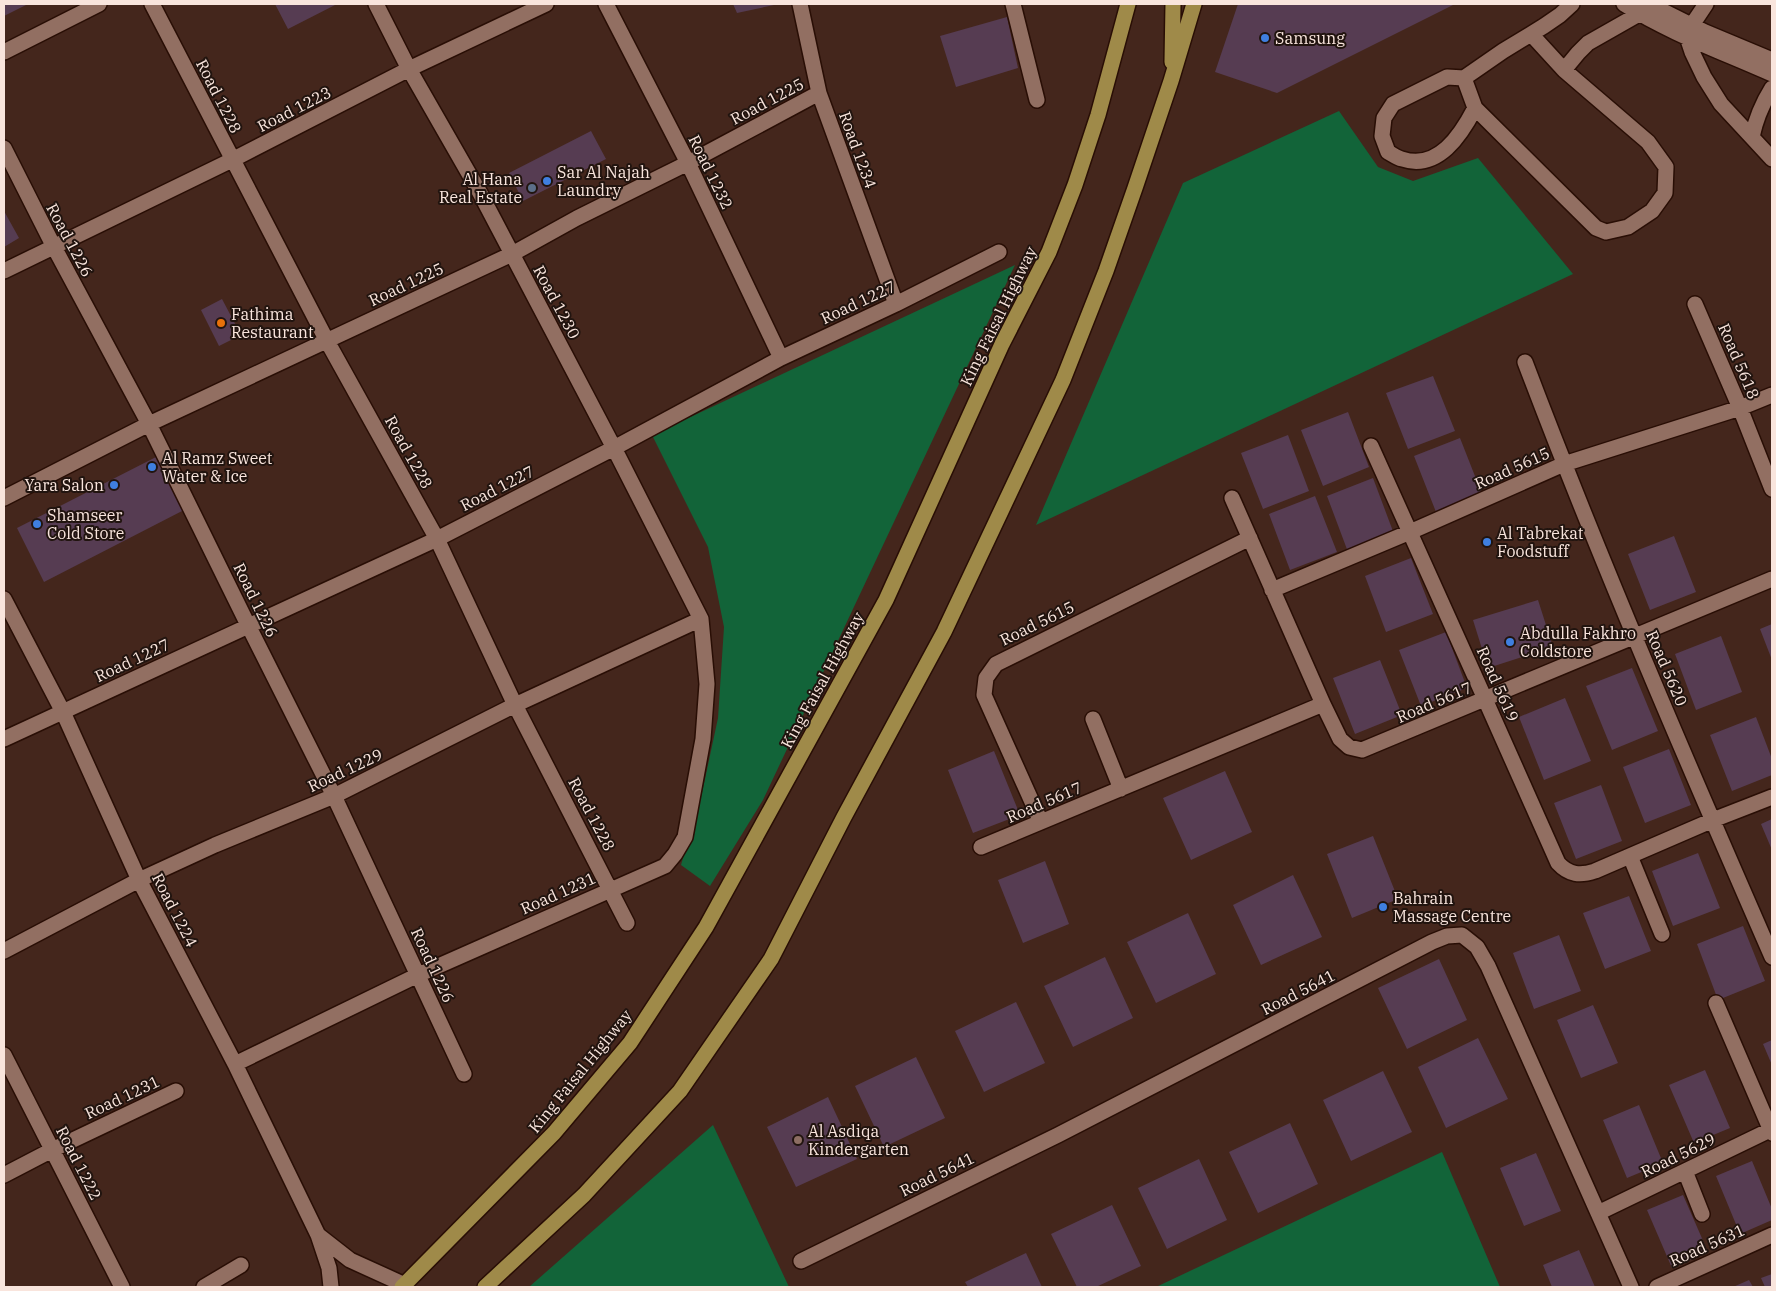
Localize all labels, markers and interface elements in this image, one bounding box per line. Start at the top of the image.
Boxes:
place label: Samsung [1275,28,1345,48]
marker: Samsung [1259,32,1271,44]
street label: Road 1228 [192,56,246,136]
street label: Road 1225 [727,73,807,129]
street label: Road 1223 [254,82,334,136]
street label: Road 1234 [835,109,881,191]
street label: Road 1232 [684,132,738,212]
place label: Sar Al Najah Laundry [557,162,650,200]
place label: Al Hana Real Estate [439,169,522,207]
marker: Sar Al Najah Laundry [541,175,553,187]
marker: Al Hana Real Estate [526,182,538,194]
street label: Road 1226 [42,200,98,280]
street label: King Faisal Highway [956,243,1041,389]
street label: Road 1225 [365,258,447,310]
street label: Road 1230 [529,262,585,342]
street label: Road 1227 [817,276,899,328]
place label: Fathima Restaurant [231,304,314,342]
marker: Fathima Restaurant [215,317,227,329]
street label: Road 5618 [1714,320,1764,402]
street label: Road 1228 [381,412,437,492]
street label: Road 5615 [1471,443,1553,493]
place label: Al Ramz Sweet Water & Ice [162,448,273,486]
marker: Al Ramz Sweet Water & Ice [146,461,158,473]
street label: Road 1227 [457,461,537,515]
place label: Yara Salon [25,475,104,495]
marker: Yara Salon [108,479,120,491]
place label: Shamseer Cold Store [47,505,124,543]
marker: Shamseer Cold Store [31,518,43,530]
place label: Al Tabrekat Foodstuff [1497,523,1584,561]
marker: Al Tabrekat Foodstuff [1481,536,1493,548]
street label: Road 1226 [229,560,283,640]
street label: Road 5615 [997,596,1077,650]
street label: King Faisal Highway [776,608,868,752]
place label: Abdulla Fakhro Coldstore [1520,623,1636,661]
street label: Road 5620 [1642,627,1692,709]
street label: Road 1227 [91,634,173,686]
marker: Abdulla Fakhro Coldstore [1504,636,1516,648]
street label: Road 5619 [1473,643,1523,725]
street label: Road 5617 [1393,677,1475,727]
street label: Road 1229 [304,744,386,796]
street label: Road 1228 [564,774,620,854]
street label: Road 5617 [1003,777,1085,827]
street label: Road 1231 [517,868,599,918]
street label: Road 1224 [148,870,202,950]
place label: Bahrain Massage Centre [1393,888,1511,926]
marker: Bahrain Massage Centre [1377,901,1389,913]
street label: Road 1226 [407,924,459,1006]
street label: Road 5641 [1258,965,1338,1019]
street label: King Faisal Highway [524,1005,636,1137]
street label: Road 1231 [81,1071,163,1123]
place label: Al Asdiqa Kindergarten [808,1121,909,1159]
street label: Road 1222 [52,1123,106,1203]
street label: Road 5629 [1638,1128,1718,1182]
marker: Al Asdiqa Kindergarten [792,1134,804,1146]
street label: Road 5641 [897,1147,977,1201]
street label: Road 5631 [1666,1220,1748,1270]

